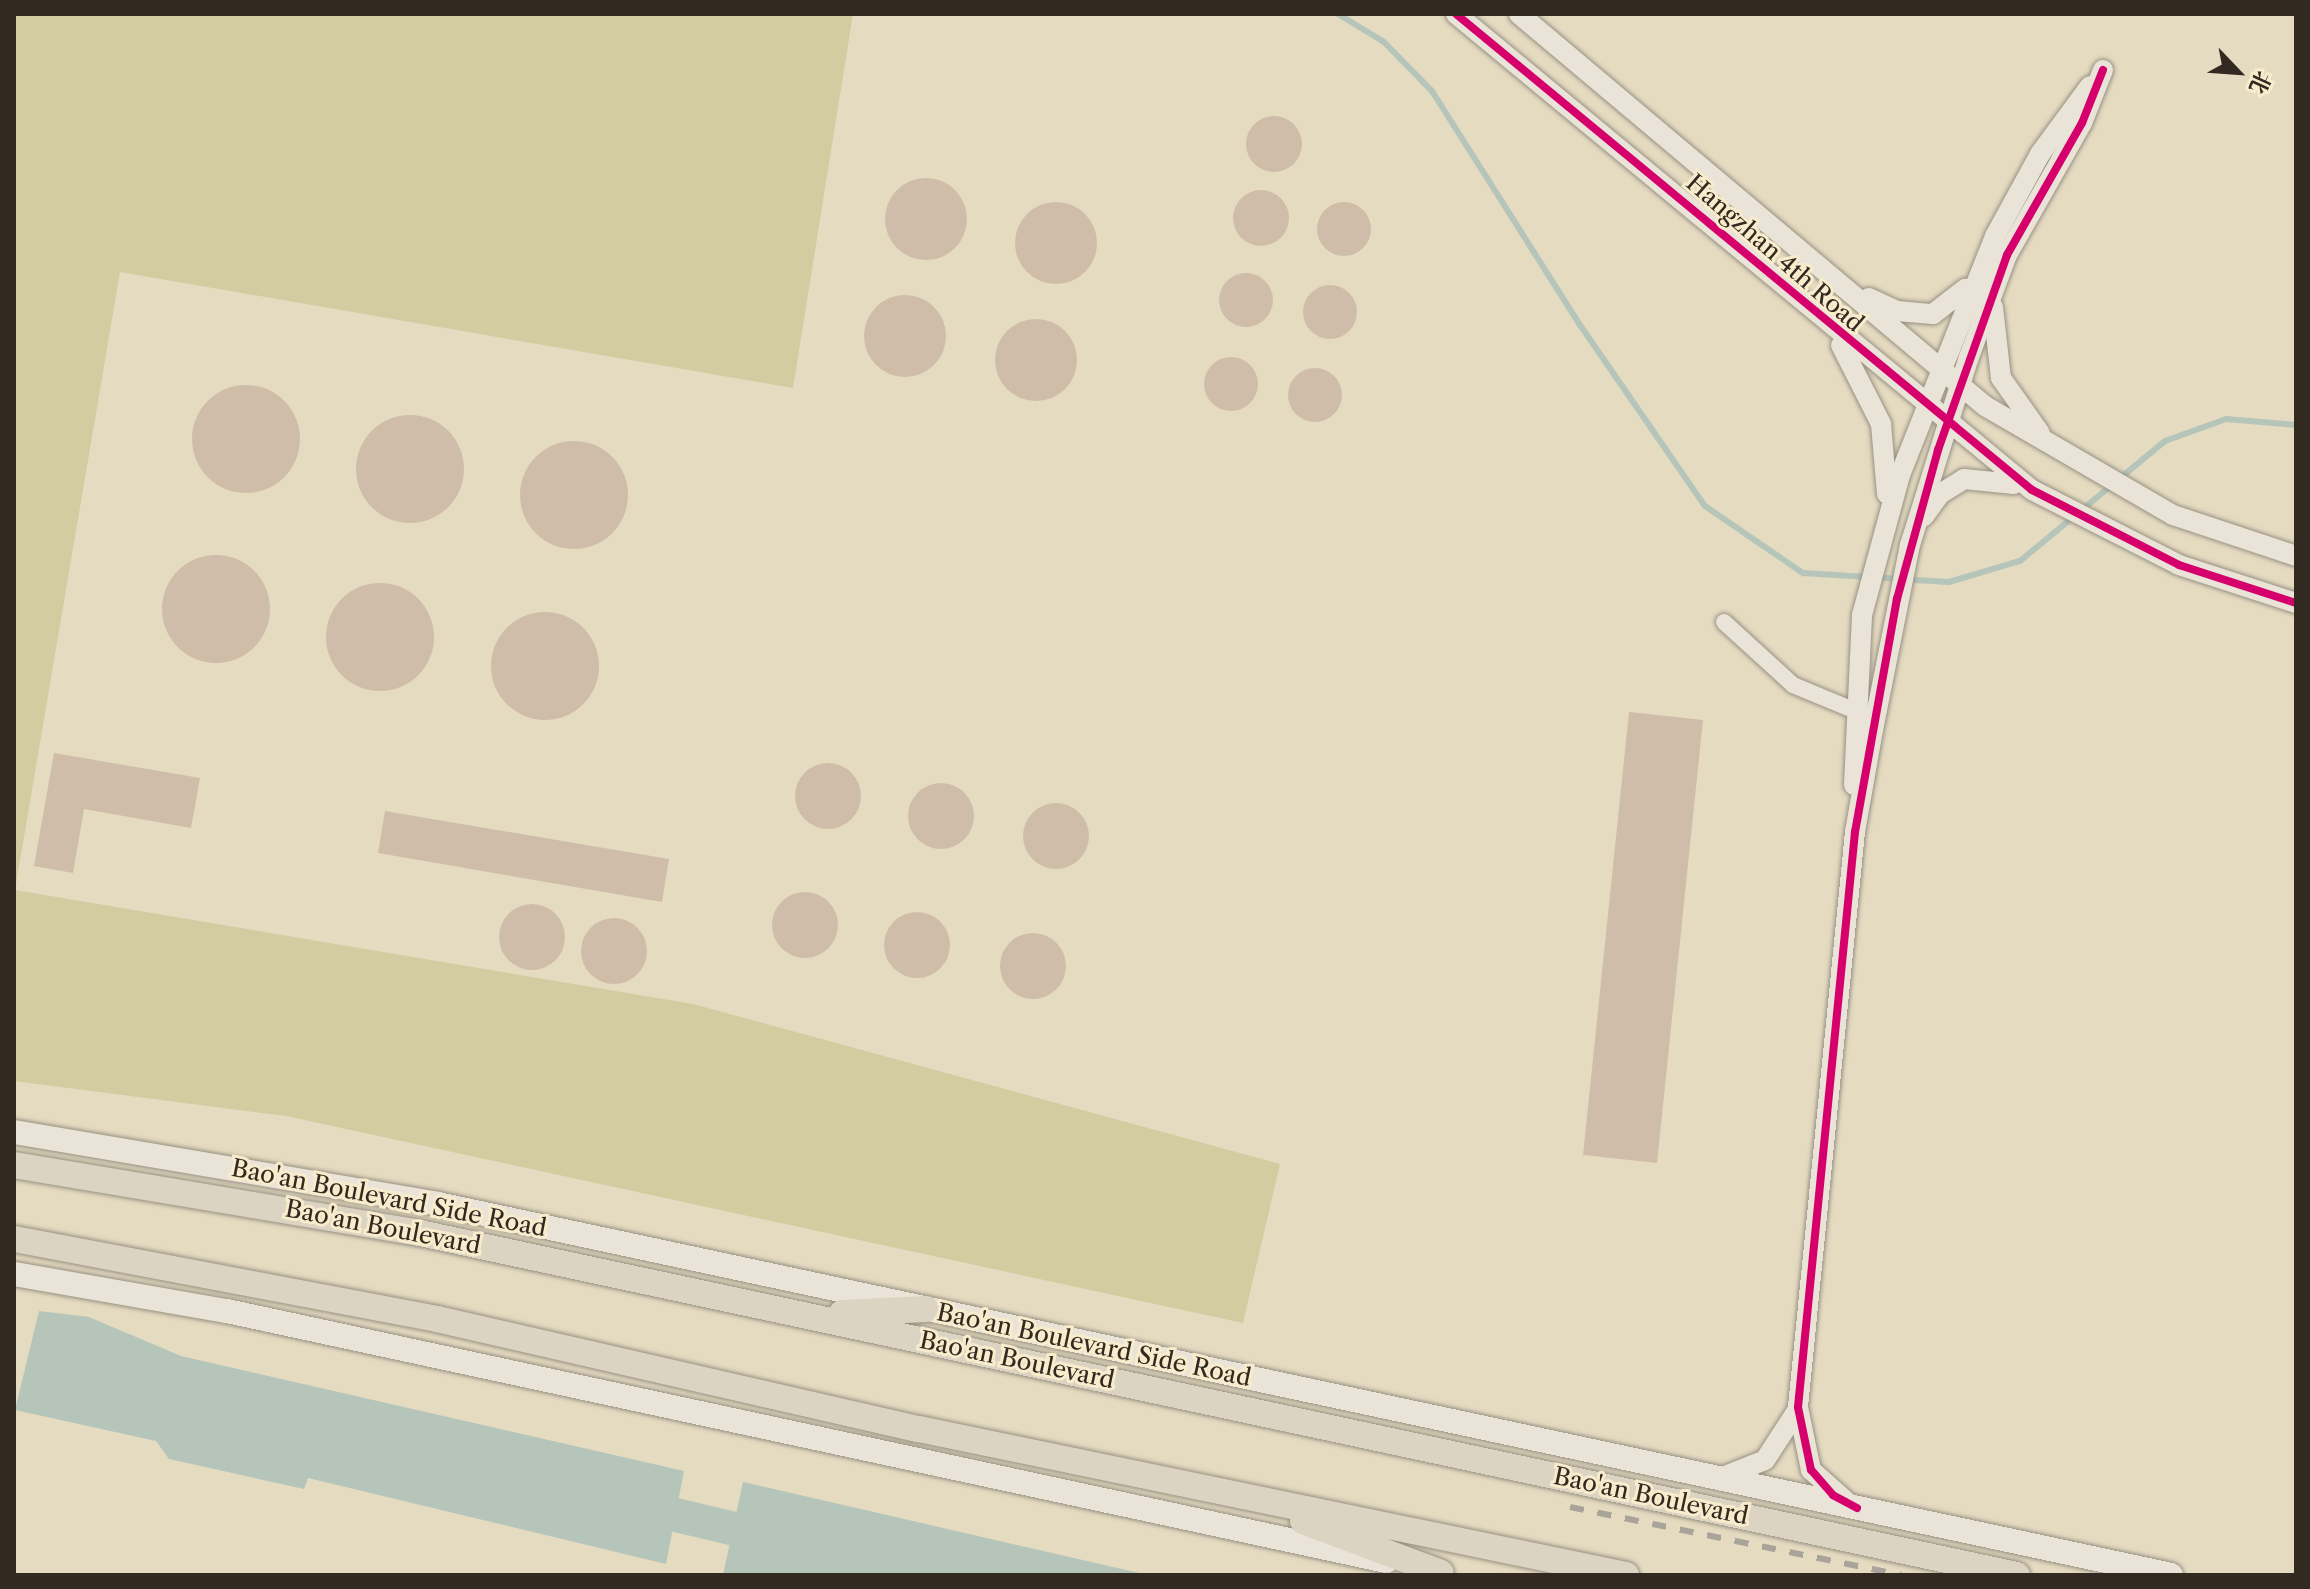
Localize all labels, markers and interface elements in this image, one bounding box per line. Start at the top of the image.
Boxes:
north arrow [2198,32,2278,112]
text: 北 [2243,67,2277,98]
street label: Hangzhan 4th Road [1681,168,1869,338]
street label: Bao'an Boulevard Side Road [229,1153,549,1243]
street label: Bao'an Boulevard [283,1194,483,1260]
street label: Bao'an Boulevard Side Road [934,1298,1254,1392]
street label: Bao'an Boulevard [917,1325,1117,1395]
street label: Bao'an Boulevard [1551,1461,1751,1531]

